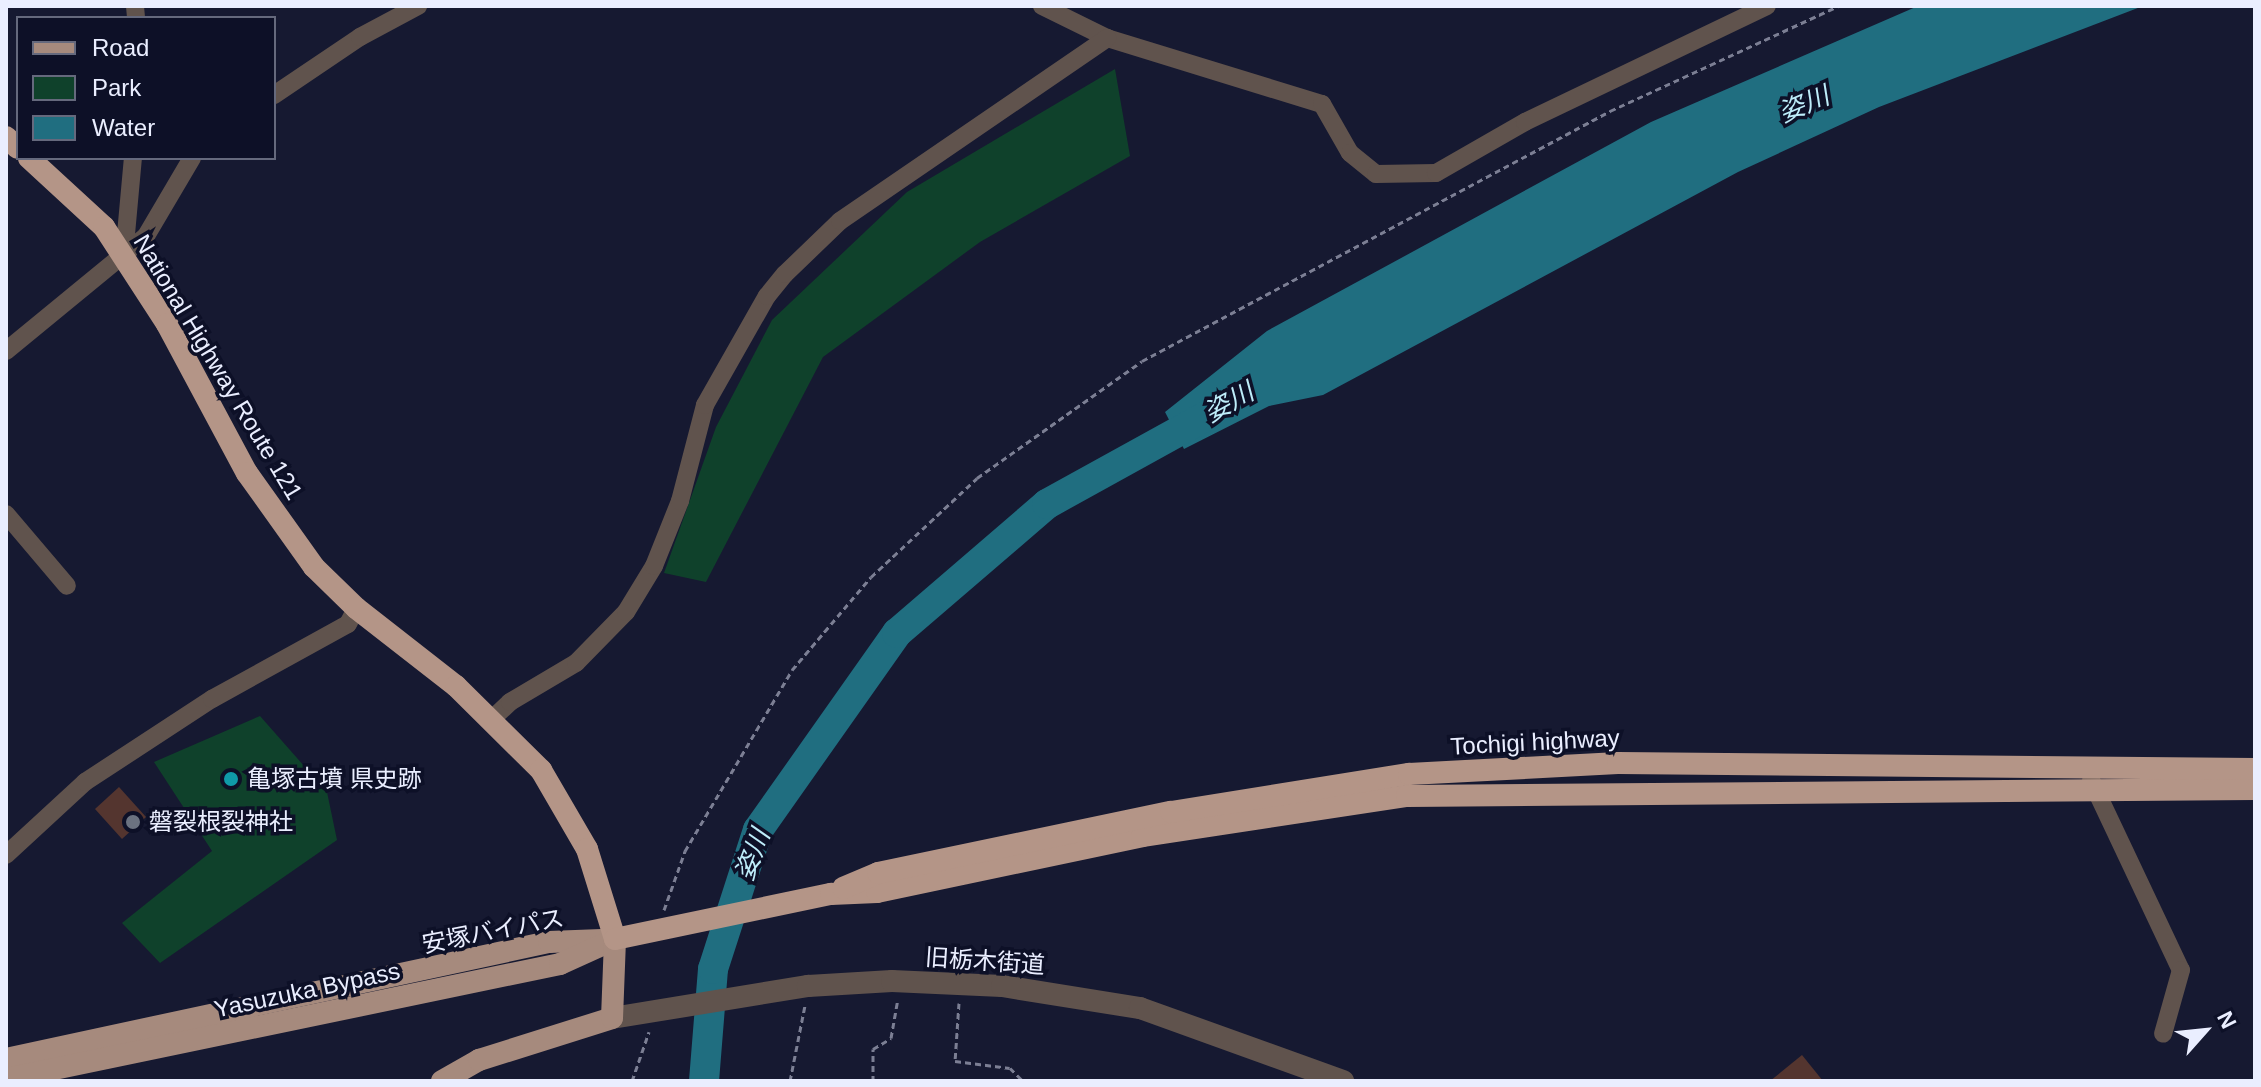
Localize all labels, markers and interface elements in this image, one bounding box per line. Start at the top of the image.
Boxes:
legend [16,16,276,160]
text: Road [92,34,149,61]
text: Park [92,74,141,101]
water label: 姿川 [1774,80,1834,130]
text: Water [92,114,155,141]
street label: National Highway Route 121 [127,229,309,505]
water label: 姿川 [1199,377,1259,429]
street label: Tochigi highway [1450,723,1620,761]
place label: 亀塚古墳 県史跡 [247,765,422,793]
marker: 亀塚古墳 県史跡 [222,770,240,788]
place label: 磐裂根裂神社 [149,808,293,836]
marker: 磐裂根裂神社 [124,813,142,831]
water label: 姿川 [729,825,777,885]
street label: 安塚バイパス [420,903,566,959]
street label: 旧栃木街道 [924,942,1046,980]
street label: Yasuzuka Bypass [212,956,402,1024]
north arrow [2165,991,2245,1071]
text: N [2212,1007,2242,1033]

